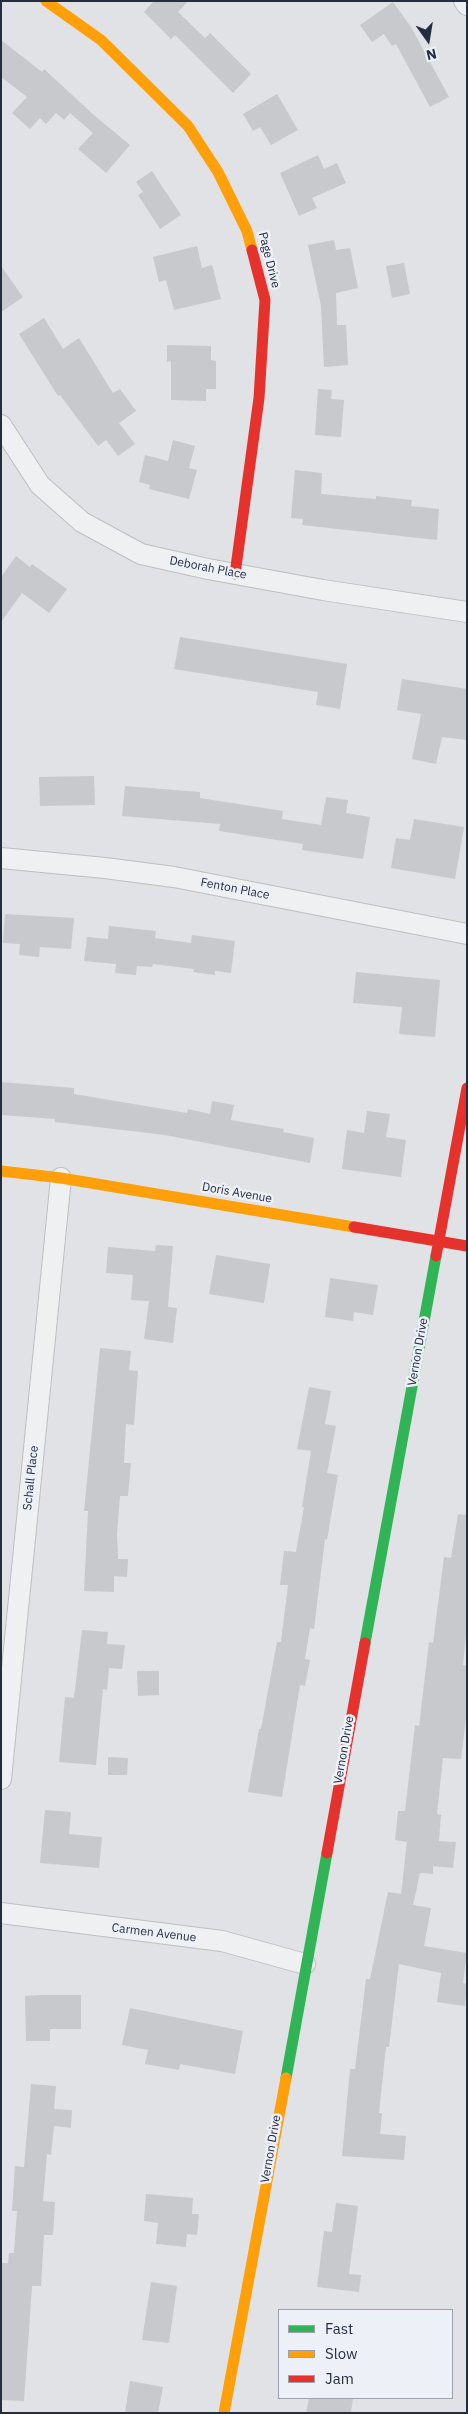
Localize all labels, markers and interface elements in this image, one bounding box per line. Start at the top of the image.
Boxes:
north arrow [403,15,453,65]
text: N [424,45,438,65]
street label: Page Drive [255,231,283,289]
street label: Deborah Place [168,553,248,583]
street label: Fenton Place [199,875,271,903]
street label: Doris Avenue [201,1180,273,1206]
street label: Vernon Drive [405,1317,431,1387]
street label: Schall Place [20,1445,42,1511]
street label: Vernon Drive [331,1715,357,1785]
street label: Carmen Avenue [111,1921,197,1945]
street label: Vernon Drive [258,2114,284,2184]
legend [278,2309,453,2399]
text: Fast [325,2319,353,2338]
text: Slow [325,2344,358,2363]
text: Jam [325,2369,354,2388]

